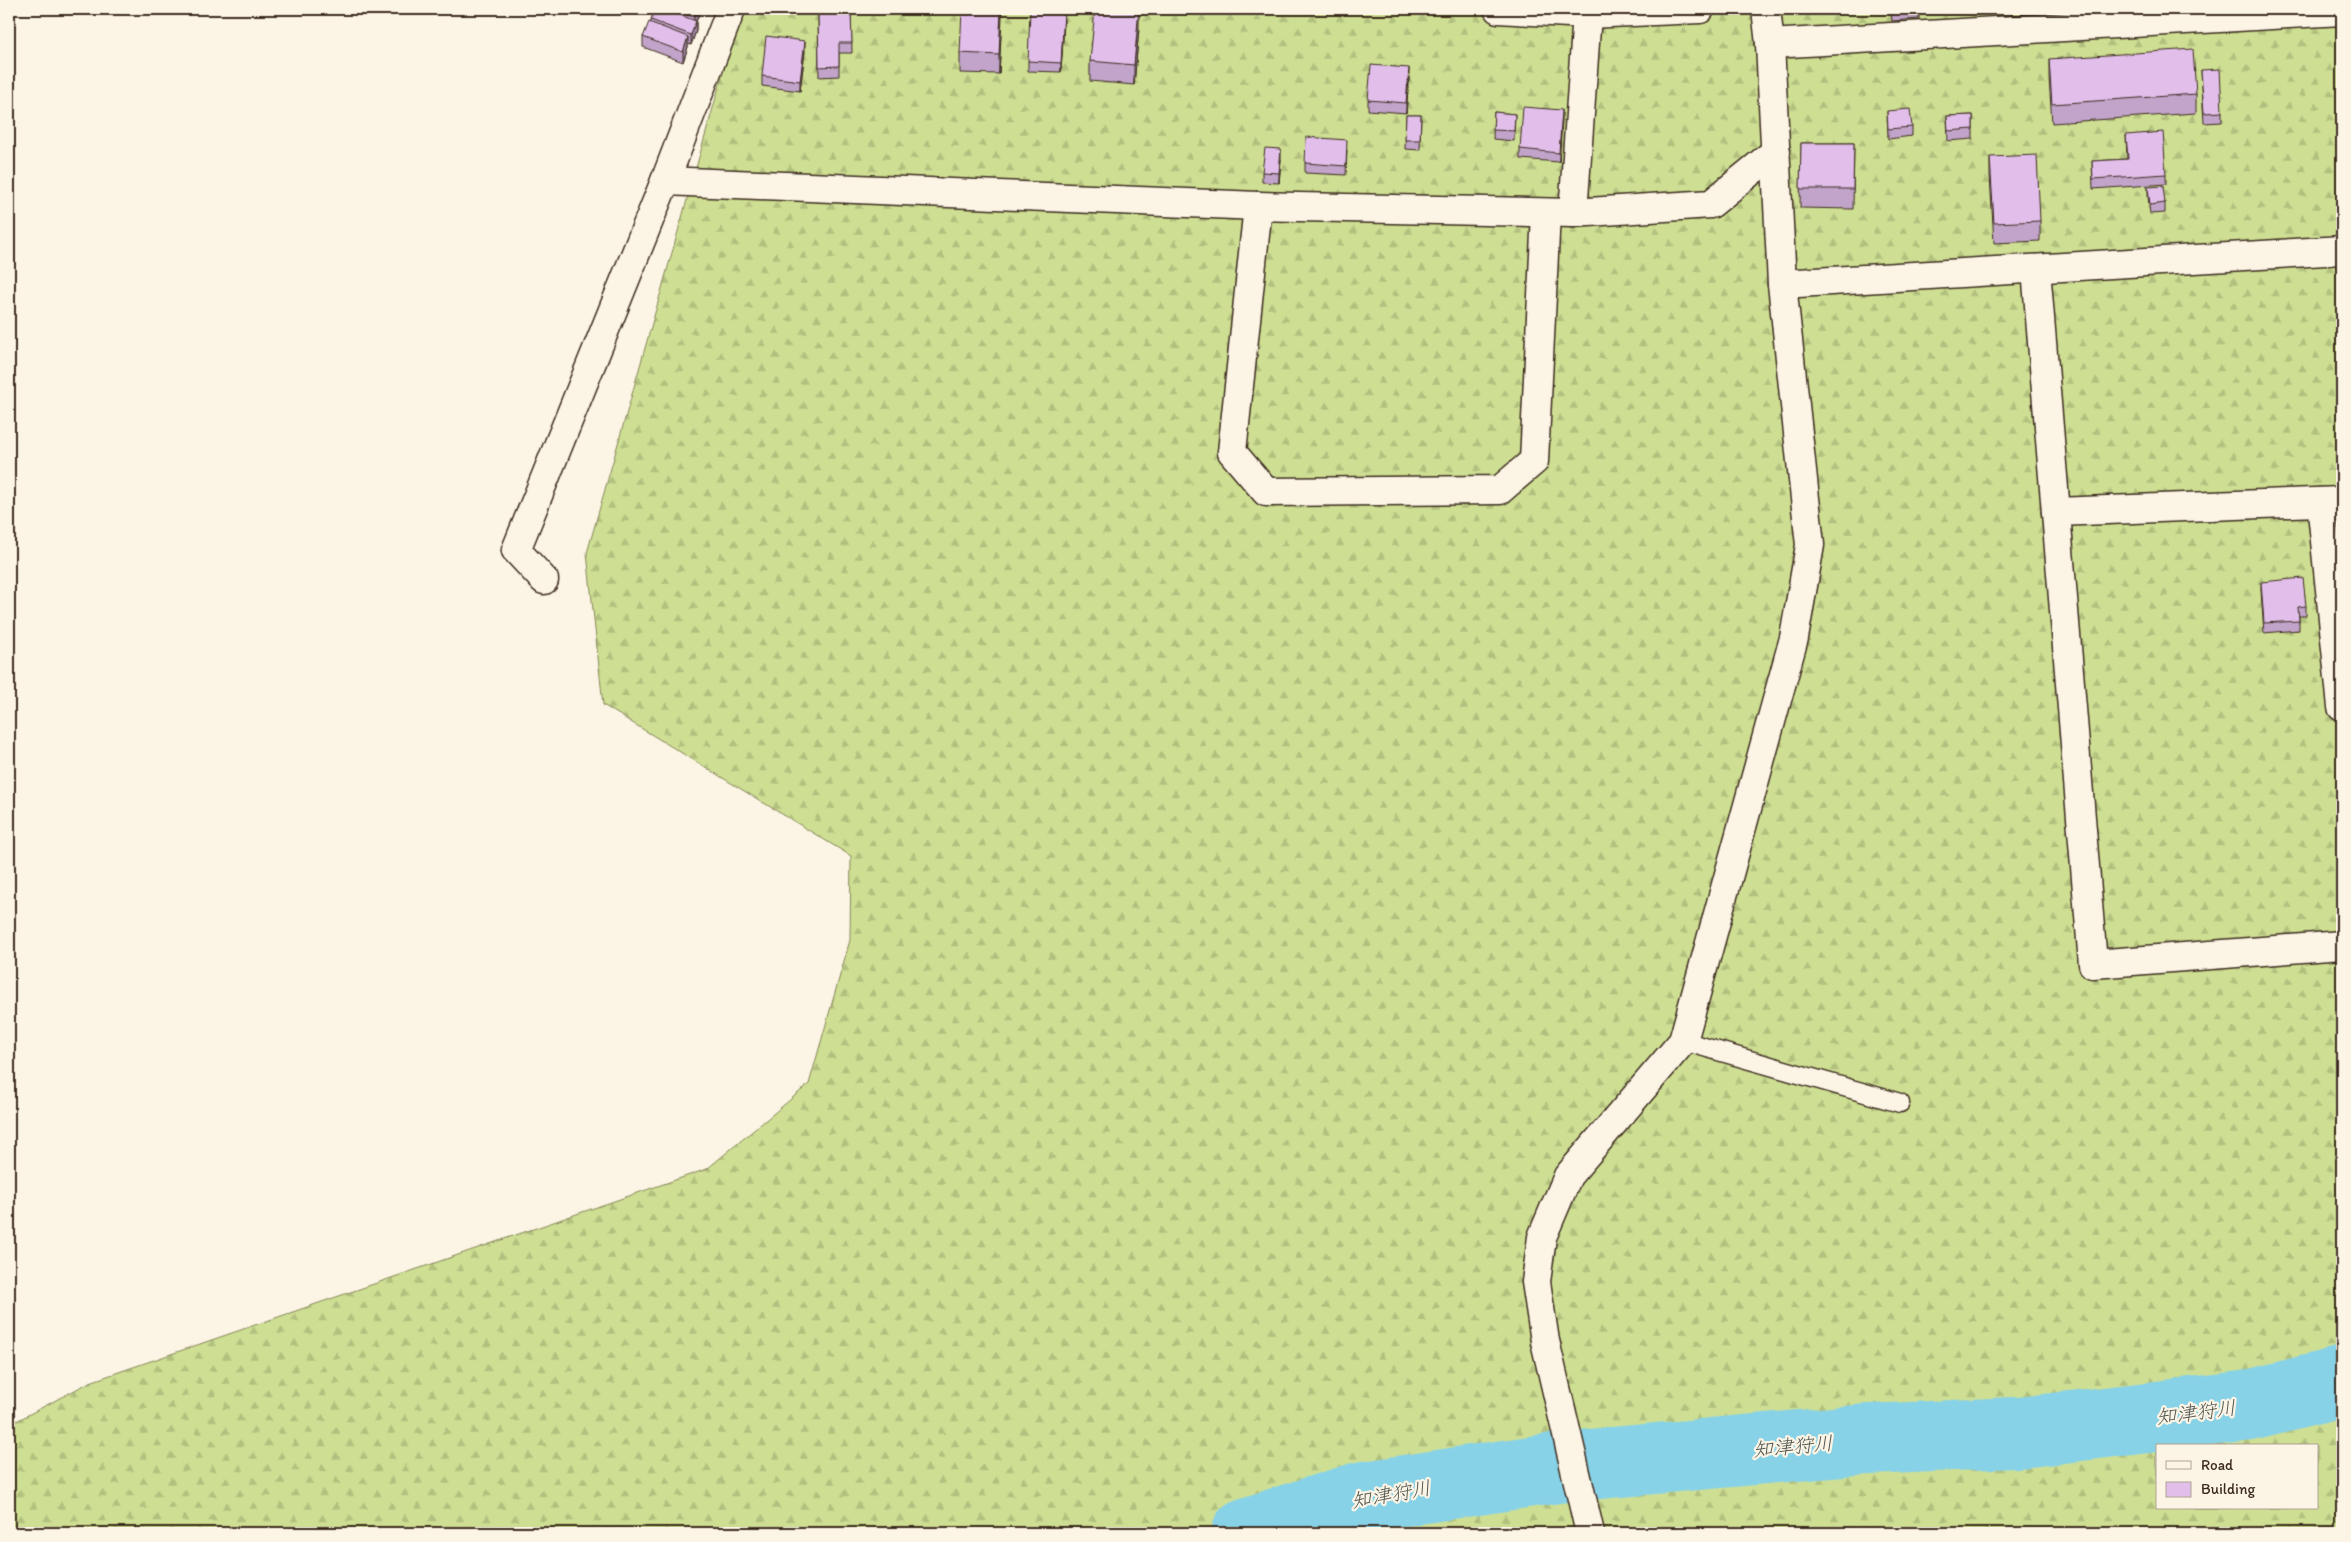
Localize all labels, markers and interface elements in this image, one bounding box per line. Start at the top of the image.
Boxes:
water label: 知津狩川 [2155,1395,2237,1429]
water label: 知津狩川 [1752,1431,1834,1461]
legend [2156,1444,2318,1510]
text: Road [2201,1456,2234,1474]
water label: 知津狩川 [1350,1475,1432,1513]
text: Building [2201,1480,2255,1498]

